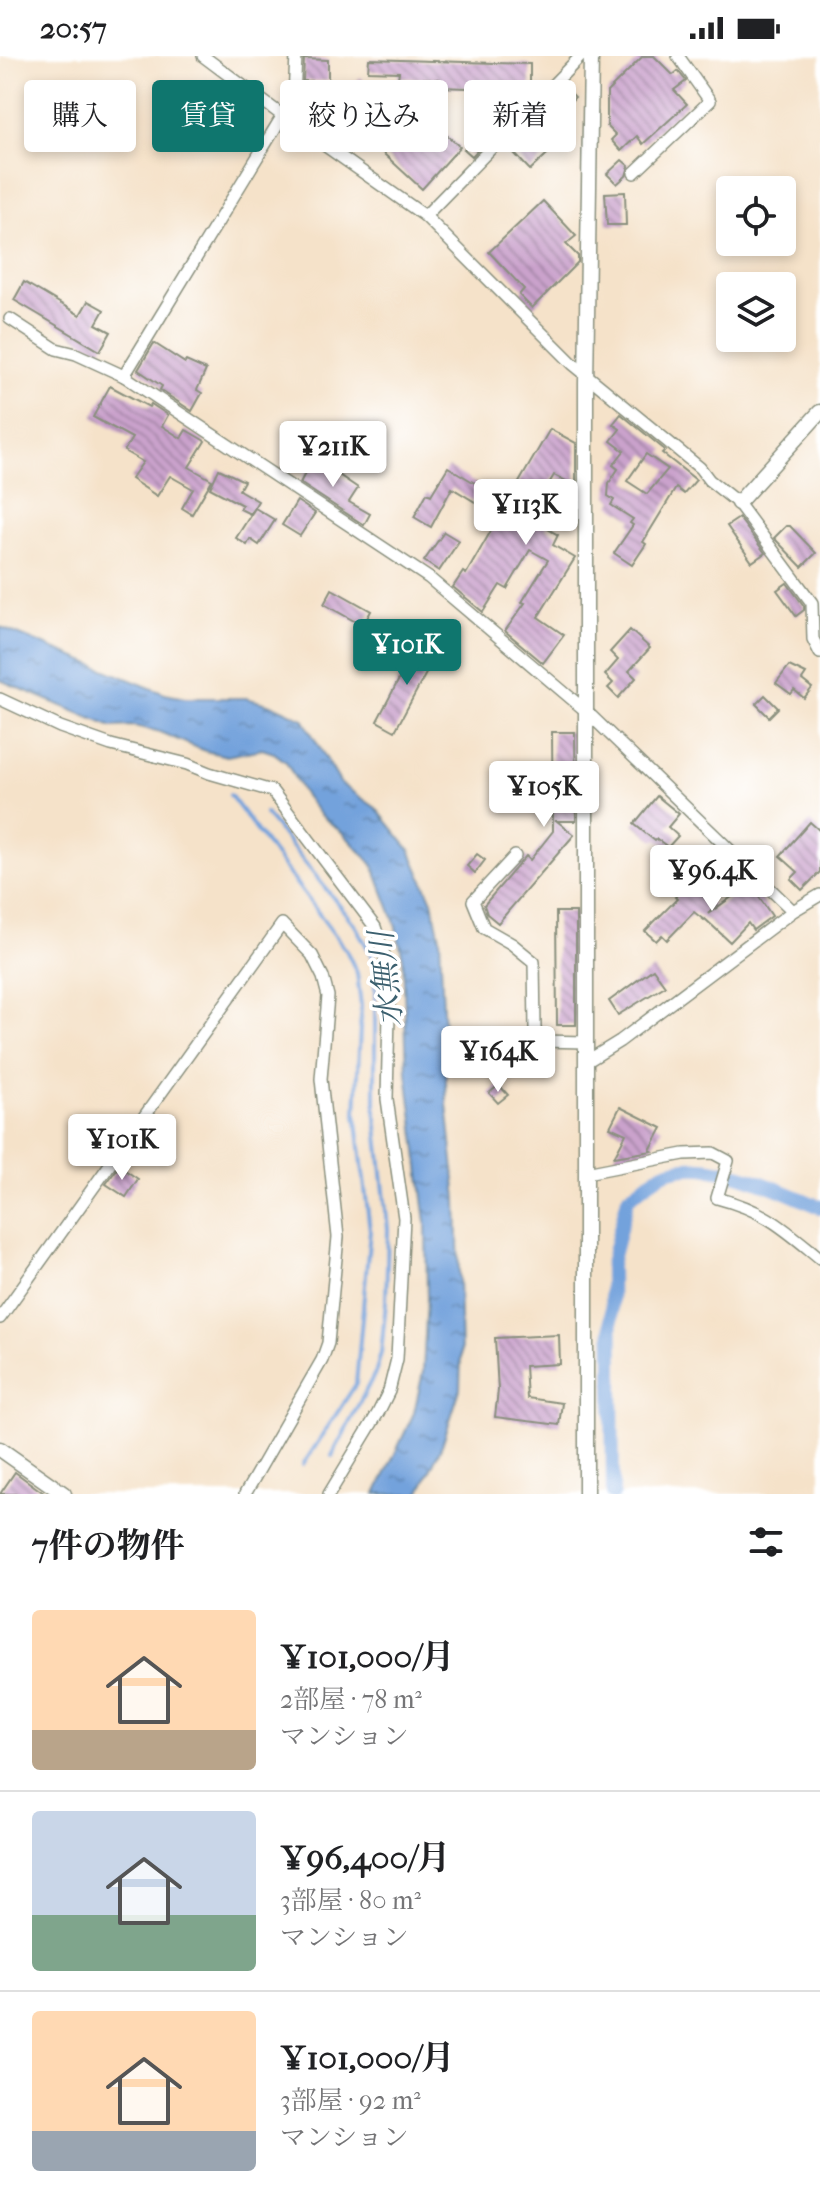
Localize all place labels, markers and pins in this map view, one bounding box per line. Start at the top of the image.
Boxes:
pin: ¥211K [277,421,389,489]
pin: ¥113K [470,479,582,547]
pin: ¥101K [351,619,463,687]
pin: ¥105K [488,761,600,829]
pin: ¥96.4K [647,845,777,913]
pin: ¥164K [442,1026,554,1094]
pin: ¥101K [66,1114,178,1182]

